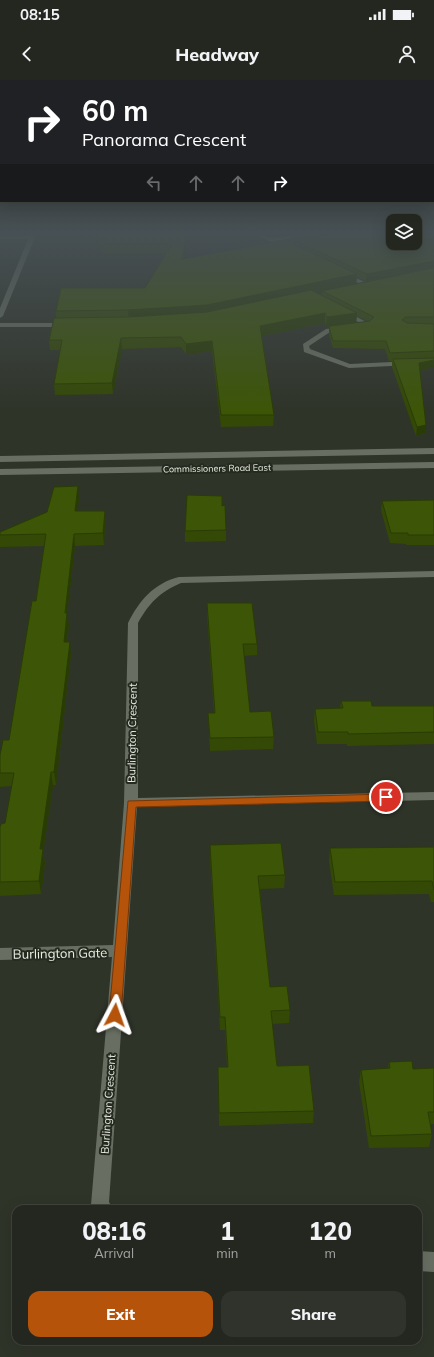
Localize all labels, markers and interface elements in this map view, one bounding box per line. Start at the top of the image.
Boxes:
text: 08:15 [20,5,60,24]
icon: back [16,43,38,65]
text: Headway [175,43,259,66]
icon: person [396,43,418,65]
text: 60 m [82,93,148,128]
icon: right [16,96,68,148]
text: Panorama Crescent [82,128,246,151]
icon: left [143,172,165,194]
icon: ahead [185,172,207,194]
icon: ahead [227,172,249,194]
icon: right [269,172,291,194]
map controls [386,214,422,250]
button: layers [386,214,422,250]
street label: Commissioners Road East [163,462,271,474]
street label: Burlington Crescent [124,683,140,783]
pin [369,780,403,814]
icon: arrive [375,786,397,808]
street label: Burlington Gate [13,944,107,962]
position arrow [94,994,136,1036]
street label: Burlington Crescent [98,1053,118,1154]
text: 08:16 [82,1216,146,1246]
text: 1 [220,1216,235,1246]
text: 120 [309,1216,352,1246]
text: Arrival [94,1245,134,1261]
text: min [216,1245,238,1261]
text: m [324,1245,336,1261]
button: Exit [28,1291,213,1337]
button: Share [221,1291,406,1337]

